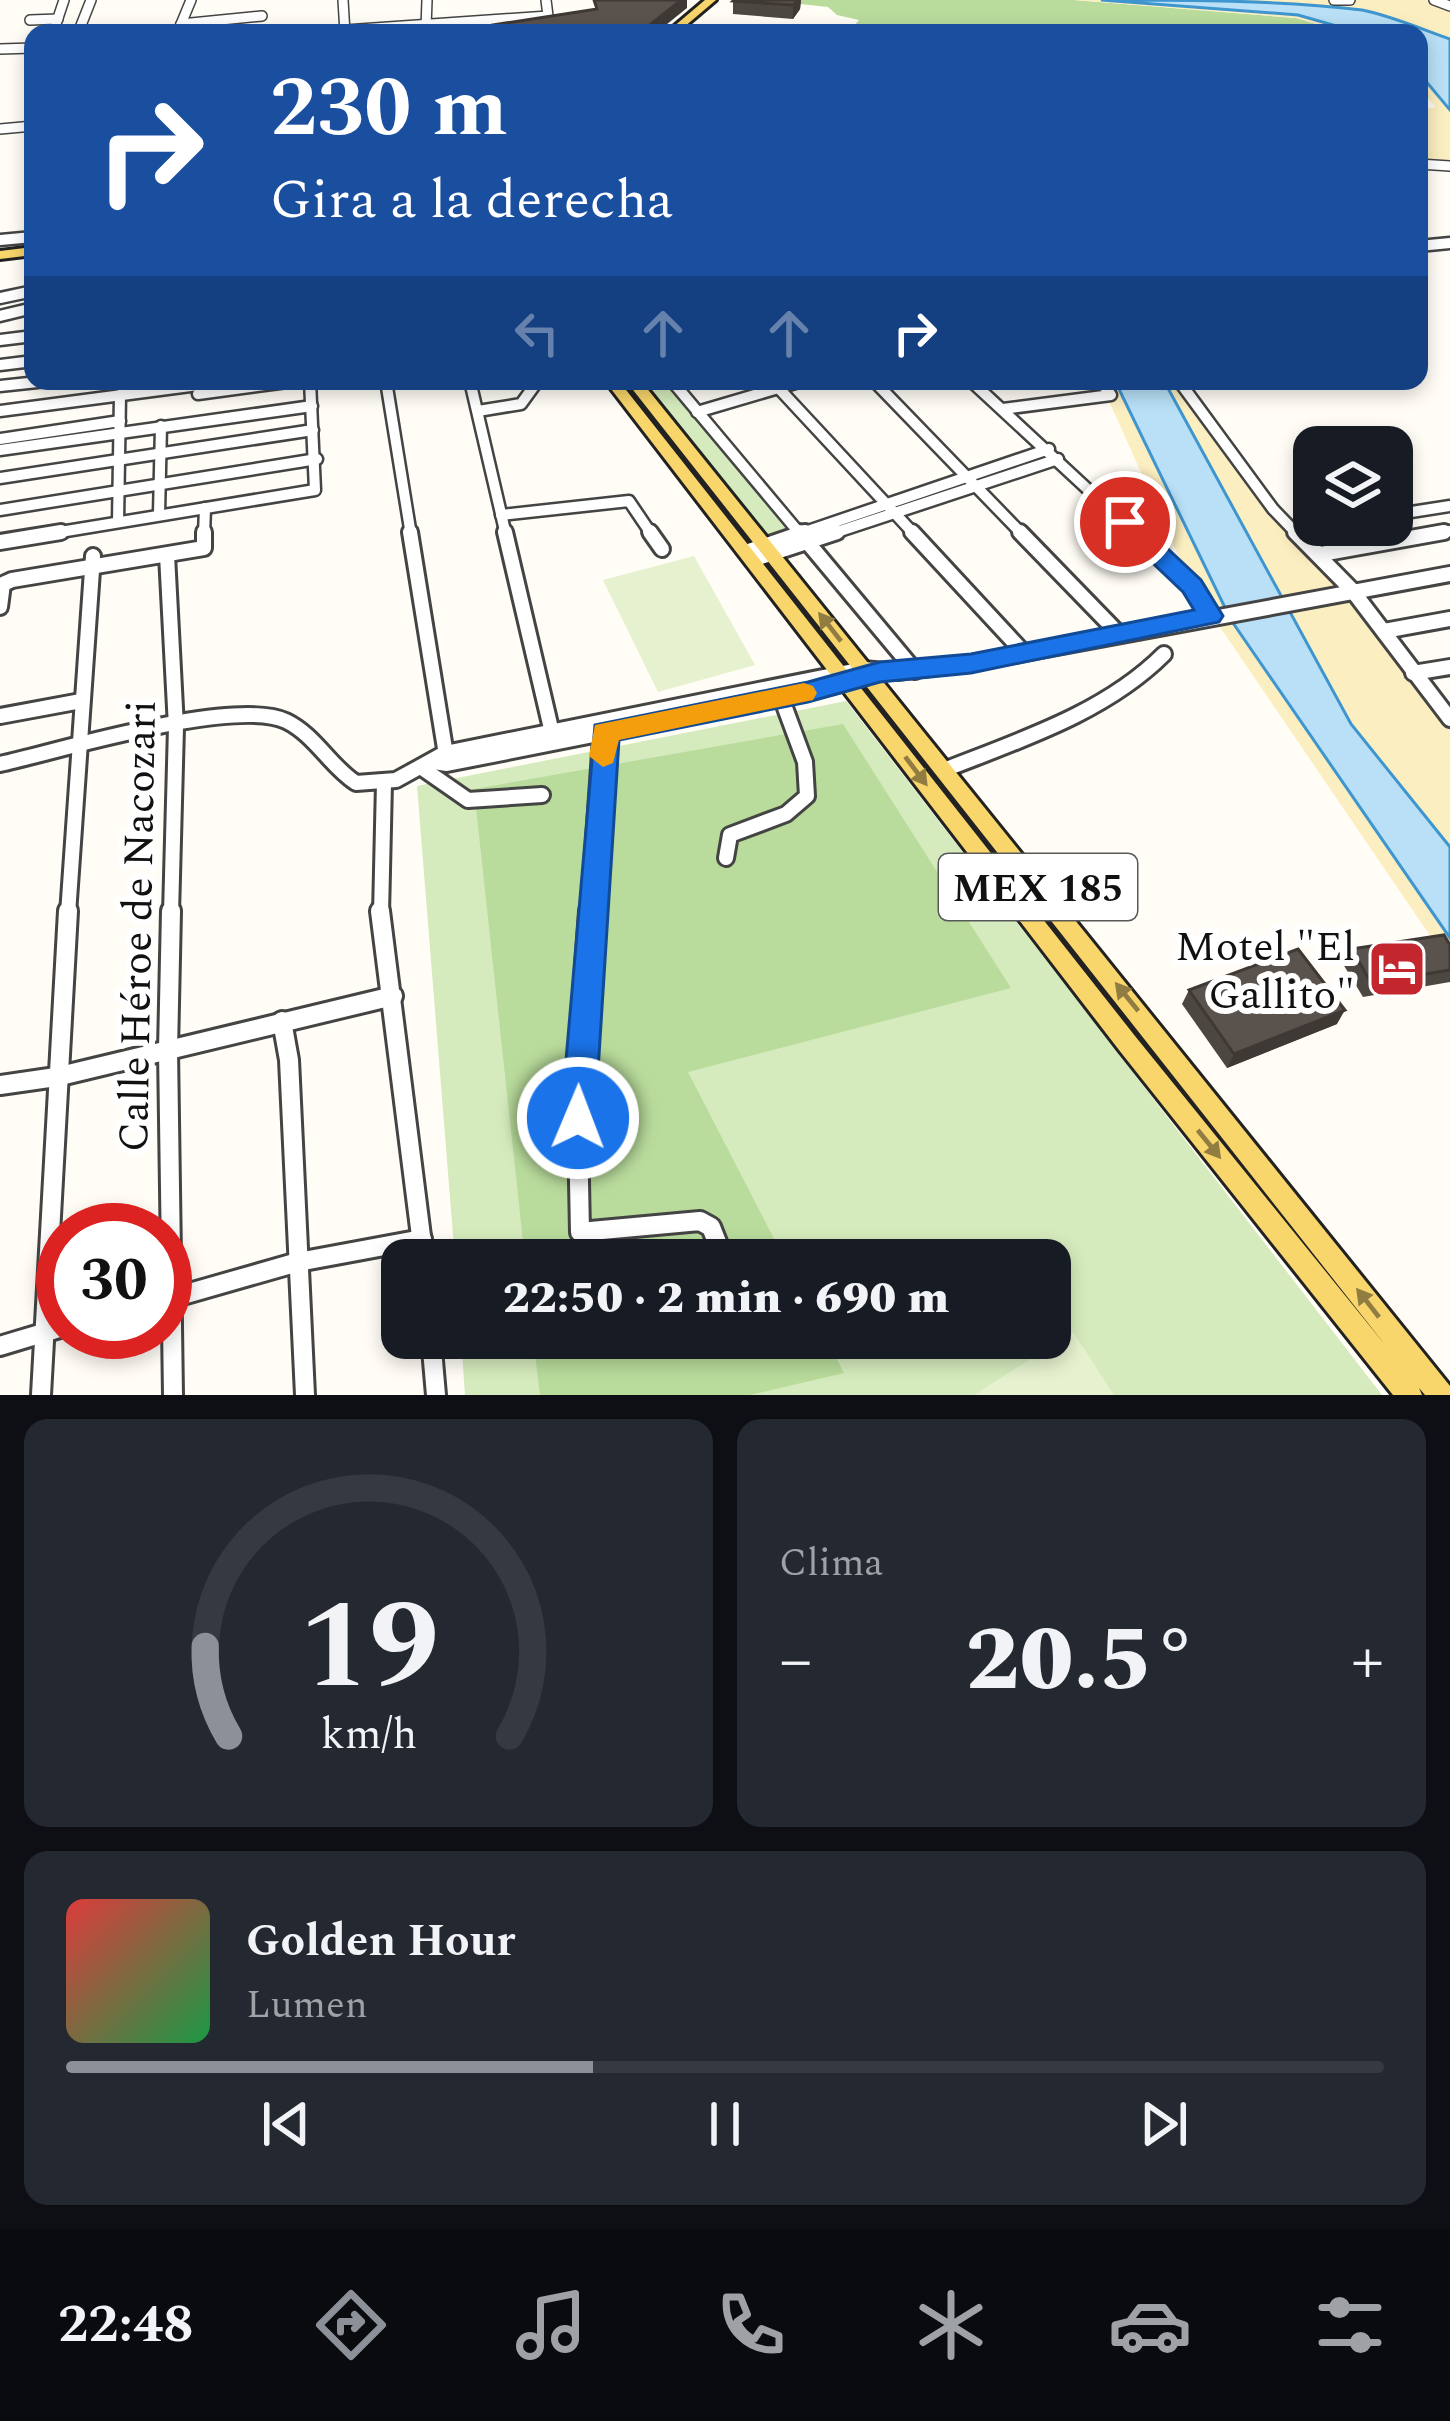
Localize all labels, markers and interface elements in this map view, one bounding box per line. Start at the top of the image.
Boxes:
text: 230 m [270,45,508,173]
icon: right [72,72,228,228]
text: Gira a la derecha [270,160,673,242]
icon: left [504,300,570,366]
icon: ahead [630,300,696,366]
icon: ahead [756,300,822,366]
icon: right [882,300,948,366]
map controls [1293,426,1413,546]
button: layers [1293,426,1413,546]
pin [1074,471,1176,573]
icon: arrive [1092,489,1158,555]
one-way arrow [818,612,843,643]
street label: Calle Héroe de Nacozari [103,700,174,1153]
one-way arrow [904,755,928,787]
road number: MEX 185 [939,854,1137,920]
place label: Motel "El Gallito" [1175,916,1355,1027]
hotel icon: Motel "El Gallito" [1366,938,1428,1000]
one-way arrow [1114,982,1140,1013]
position arrow [515,1055,641,1181]
one-way arrow [1195,1129,1221,1160]
speed limit sign: 30 [36,1203,192,1359]
text: 22:50 · 2 min · 690 m [503,1264,949,1333]
one-way arrow [1356,1288,1381,1319]
text: Clima [779,1534,883,1593]
text: 19 [298,1553,439,1743]
text: 20.5° [965,1593,1198,1730]
text: − [779,1611,812,1712]
text: + [1351,1611,1384,1712]
text: km/h [320,1703,417,1768]
text: Golden Hour [246,1907,515,1976]
text: Lumen [246,1976,368,2035]
icon: previous [253,2091,319,2157]
icon: pause [692,2091,758,2157]
icon: next [1131,2091,1197,2157]
icon: directions [309,2283,393,2367]
icon: music [509,2283,593,2367]
icon: phone [709,2283,793,2367]
icon: climate [909,2283,993,2367]
icon: car [1108,2283,1192,2367]
icon: filters [1308,2283,1392,2367]
text: 22:48 [58,2284,194,2366]

